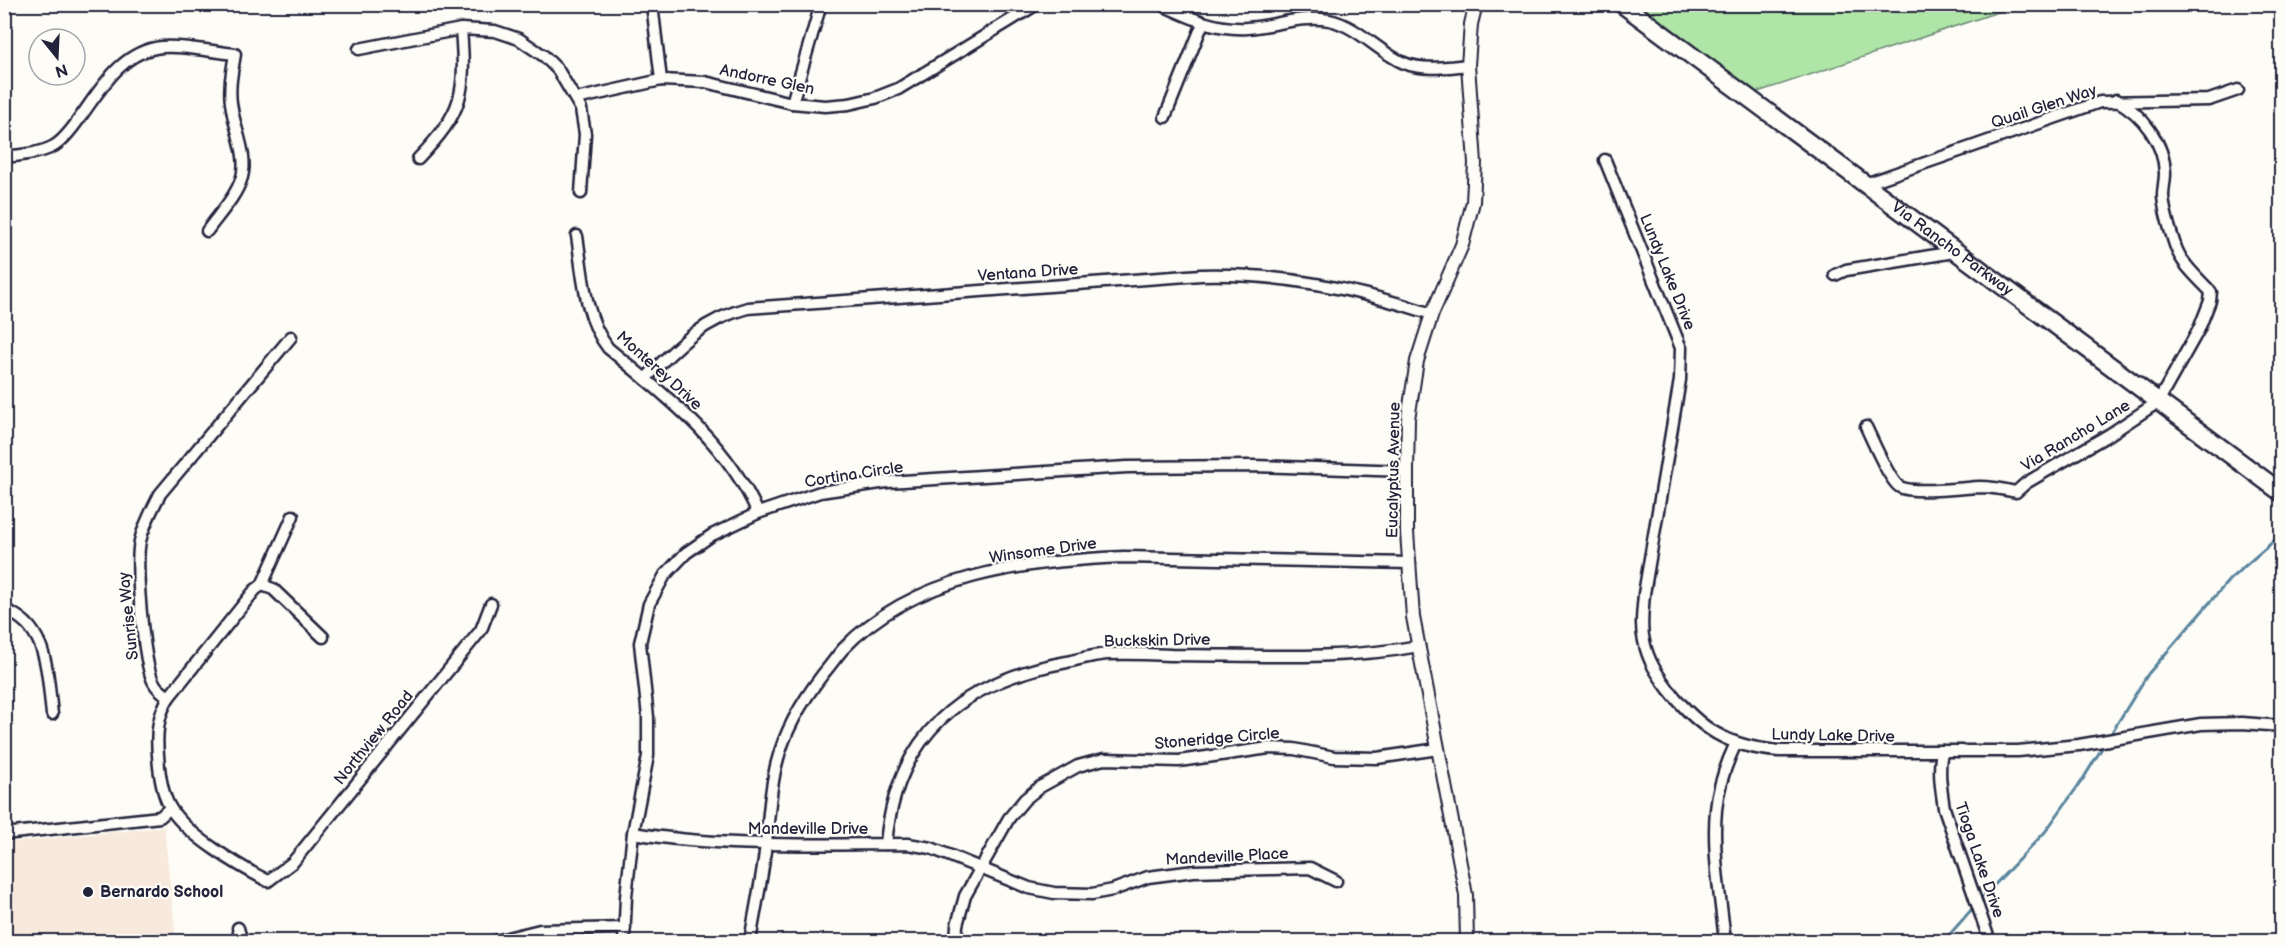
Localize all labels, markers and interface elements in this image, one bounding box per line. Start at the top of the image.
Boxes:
north arrow [27,27,87,87]
text: N [53,59,70,81]
street label: Andorre Glen [718,61,816,99]
street label: Quail Glen Way [1989,81,2100,133]
street label: Via Rancho Parkway [1888,197,2017,300]
street label: Lundy Lake Drive [1635,211,1699,333]
street label: Ventana Drive [977,260,1079,286]
street label: Monterey Drive [612,328,706,415]
street label: Via Rancho Lane [2018,396,2134,476]
street label: Eucalyptus Avenue [1383,401,1405,538]
street label: Cortina Circle [803,458,905,492]
street label: Winsome Drive [988,534,1098,568]
street label: Sunrise Way [115,570,143,661]
street label: Buckskin Drive [1103,631,1211,651]
street label: Northview Road [330,687,418,789]
street label: Stoneridge Circle [1154,724,1281,754]
street label: Lundy Lake Drive [1771,725,1895,747]
street label: Tioga Lake Drive [1950,800,2008,921]
street label: Mandeville Drive [748,820,869,839]
street label: Mandeville Place [1165,844,1290,870]
place label: Bernardo School [100,883,223,902]
marker: Bernardo School [81,885,95,899]

